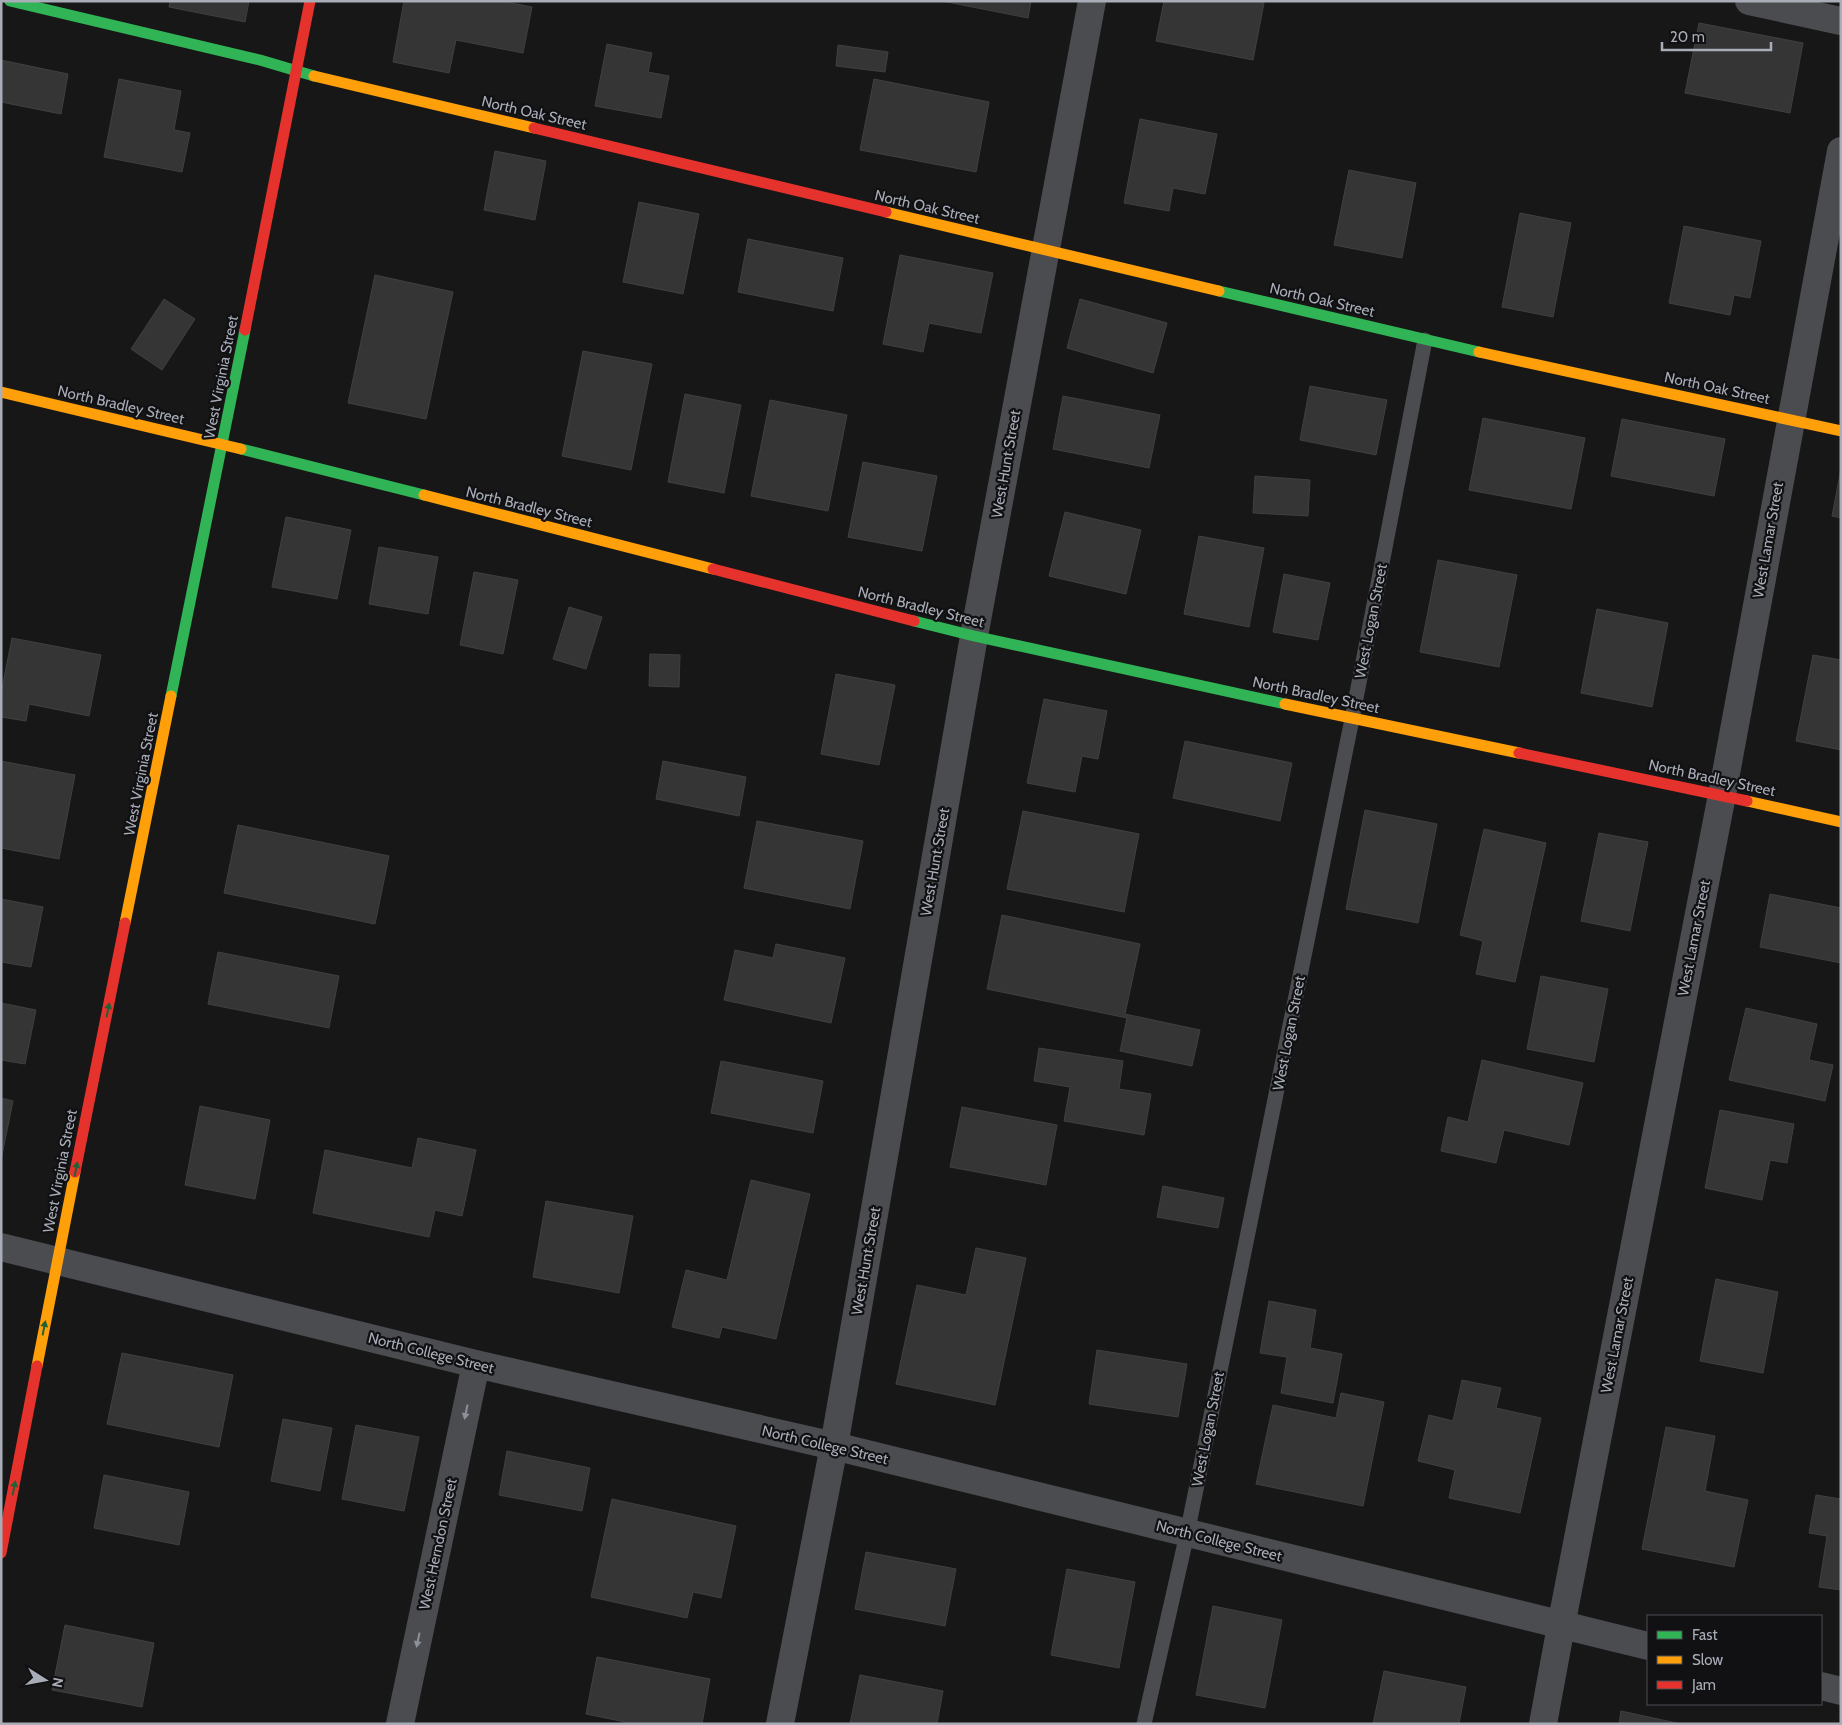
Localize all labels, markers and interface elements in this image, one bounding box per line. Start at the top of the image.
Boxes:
scale bar [1662,20,1771,52]
text: 20 m [1670,28,1705,46]
street label: North Oak Street [480,92,588,134]
street label: North Oak Street [873,186,981,228]
street label: North Oak Street [1268,279,1376,321]
street label: West Virginia Street [200,314,242,440]
street label: North Oak Street [1663,368,1771,408]
street label: North Bradley Street [56,382,186,428]
street label: West Hunt Street [988,409,1024,519]
street label: West Lamar Street [1749,480,1787,600]
street label: North Bradley Street [464,483,594,531]
street label: West Logan Street [1351,562,1391,680]
street label: North Bradley Street [856,583,986,631]
street label: North Bradley Street [1251,673,1381,717]
street label: West Virginia Street [120,711,162,837]
street label: North Bradley Street [1647,756,1777,800]
street label: West Hunt Street [917,807,953,917]
street label: West Lamar Street [1674,879,1714,997]
street label: West Logan Street [1269,974,1309,1092]
one-way arrow [104,1002,112,1017]
street label: West Virginia Street [39,1108,81,1234]
one-way arrow [72,1161,80,1177]
street label: West Hunt Street [848,1206,884,1316]
street label: West Lamar Street [1597,1276,1637,1394]
one-way arrow [41,1320,49,1336]
street label: North College Street [366,1329,496,1377]
street label: West Logan Street [1188,1370,1228,1488]
one-way arrow [462,1405,470,1420]
street label: North College Street [760,1422,890,1468]
street label: West Herndon Street [415,1477,461,1611]
one-way arrow [10,1480,18,1496]
street label: North College Street [1154,1517,1284,1565]
legend [1647,1615,1822,1705]
text: Fast [1692,1626,1717,1644]
one-way arrow [414,1632,422,1647]
text: Slow [1692,1651,1723,1669]
north arrow [20,1655,70,1705]
text: N [48,1676,68,1689]
text: Jam [1691,1676,1716,1694]

